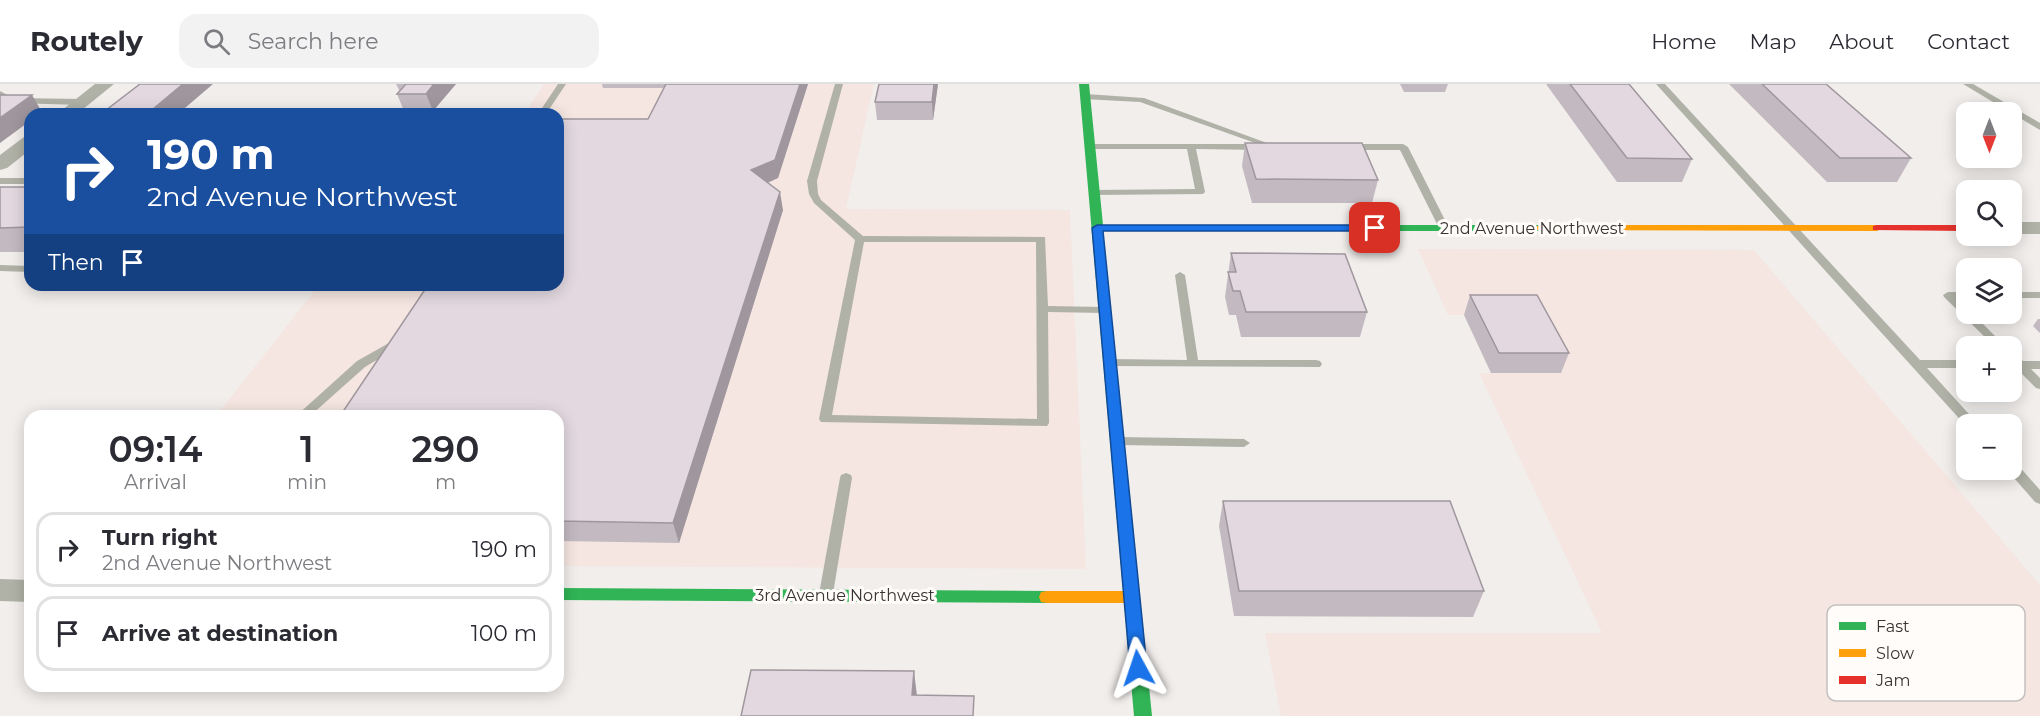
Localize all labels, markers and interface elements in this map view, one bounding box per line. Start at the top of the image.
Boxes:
search box [179,14,599,68]
text: Routely [30,24,143,58]
icon: search [200,25,233,58]
text: Search here [248,28,379,55]
text: Home [1651,29,1716,54]
text: Map [1749,29,1796,54]
text: About [1829,29,1894,54]
text: Contact [1927,29,2010,54]
north arrow [1956,102,2022,168]
map controls [1956,102,2022,480]
text: 190 m [147,128,275,180]
icon: right [48,132,126,210]
text: 2nd Avenue Northwest [147,180,458,213]
button: search [1956,180,2022,246]
pin [1349,202,1400,253]
icon: arrive [1358,211,1391,244]
street label: 2nd Avenue Northwest [1440,219,1625,238]
icon: arrive [116,246,149,279]
text: Then [48,249,104,276]
button: layers [1956,258,2022,324]
button: + [1956,336,2022,402]
button: − [1956,414,2022,480]
text: 09:14 [109,427,202,471]
text: 1 [300,427,314,471]
text: 290 [412,427,479,471]
text: Arrival [124,470,187,494]
text: min [287,470,327,494]
text: m [435,470,456,494]
text: Turn right [102,524,217,551]
icon: right [51,533,84,566]
text: 190 m [472,536,537,563]
text: 2nd Avenue Northwest [102,551,332,575]
street label: 3rd Avenue Northwest [755,586,935,605]
legend [1827,605,2025,701]
icon: arrive [51,617,84,650]
text: Fast [1876,617,1910,636]
text: Arrive at destination [102,620,338,647]
text: 100 m [471,620,537,647]
position arrow [1106,636,1170,700]
text: Slow [1876,644,1914,663]
text: Jam [1875,671,1910,690]

